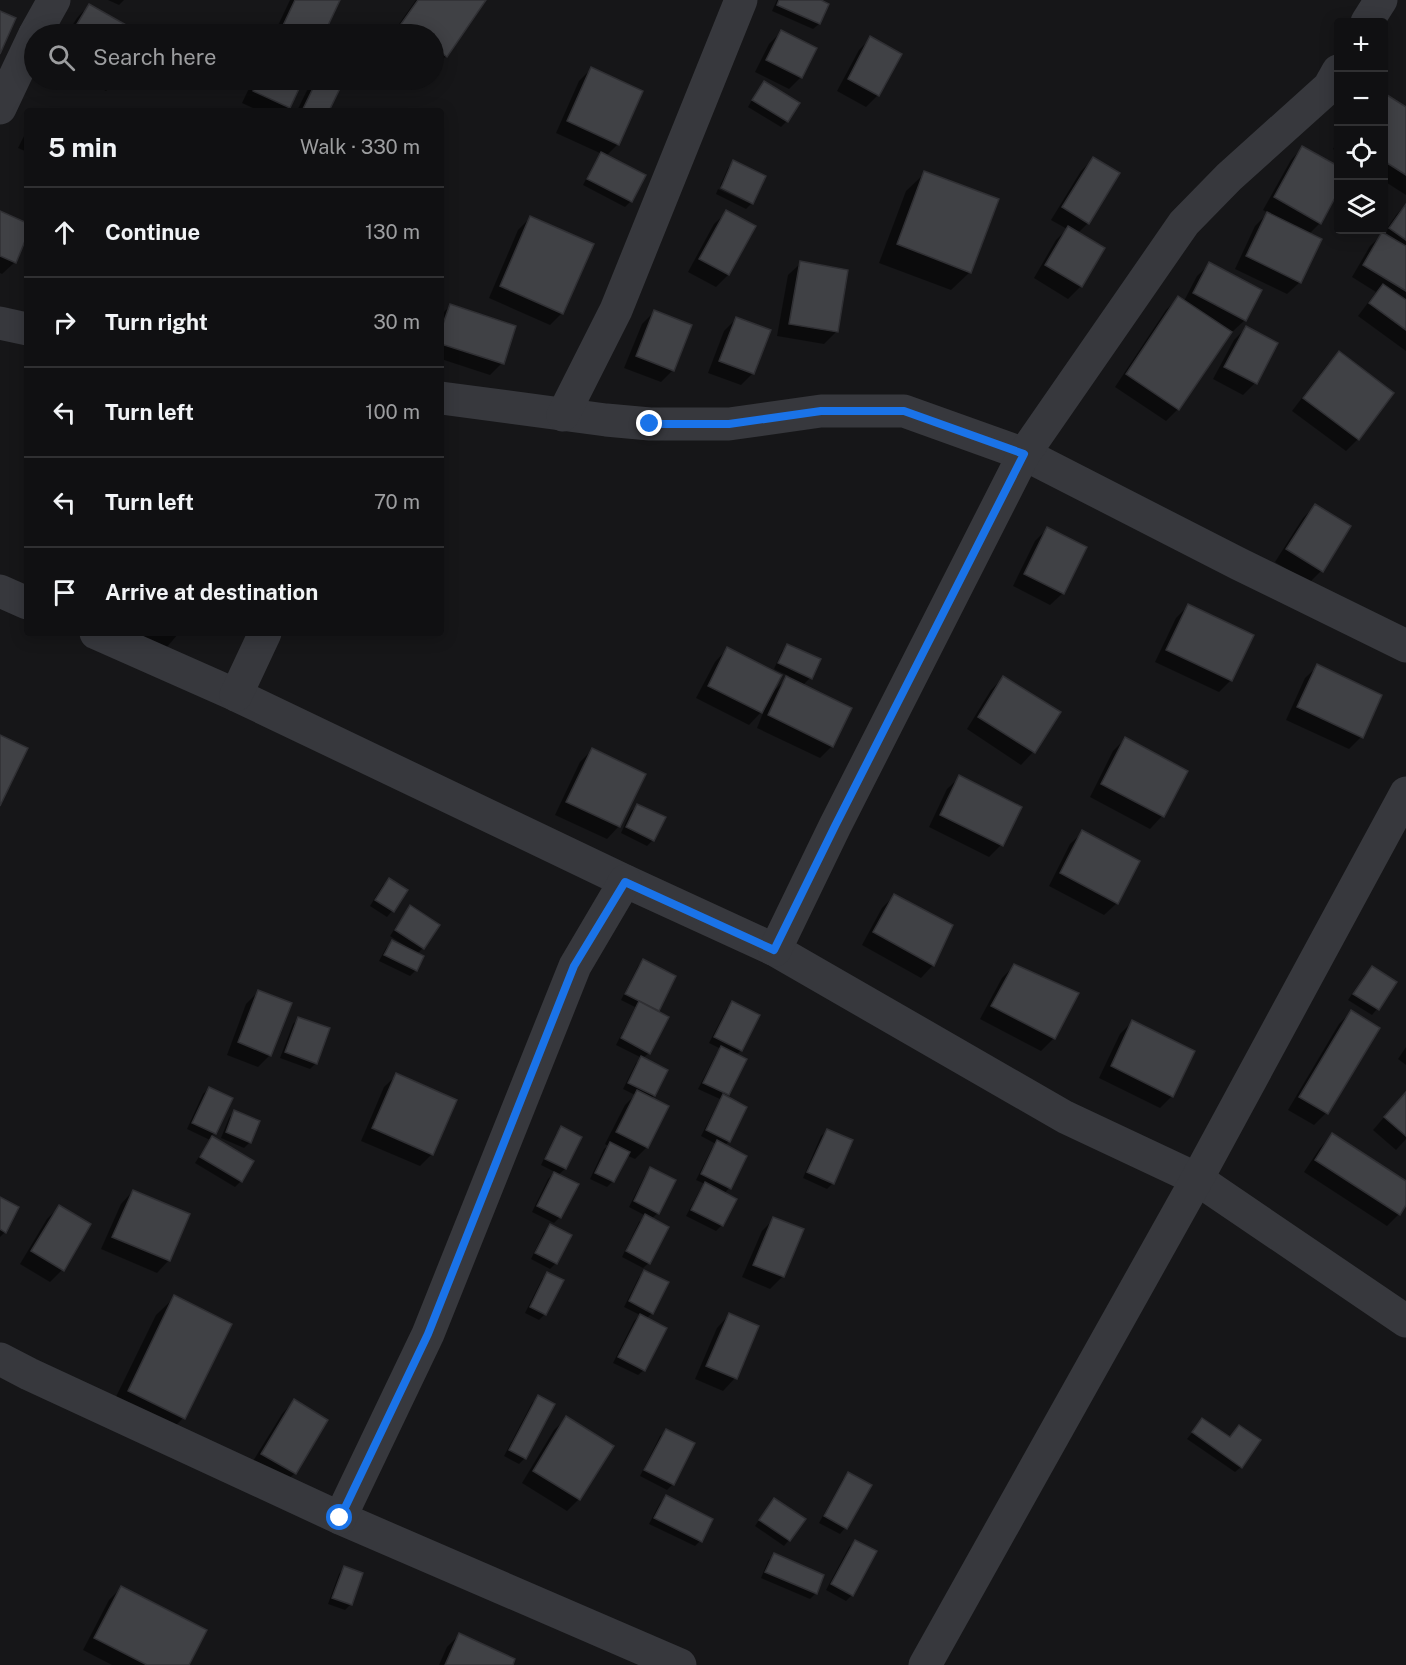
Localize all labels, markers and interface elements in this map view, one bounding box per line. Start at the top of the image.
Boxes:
map controls [1334,18,1388,234]
button: + [1334,18,1388,72]
search box [24,24,444,90]
icon: search [45,41,78,74]
text: Search here [93,44,217,70]
button: − [1334,72,1388,126]
button: locate [1334,126,1388,180]
text: 5 min [48,132,117,163]
text: Walk · 330 m [300,135,420,159]
button: layers [1334,180,1388,234]
icon: ahead [48,216,81,249]
text: Continue [105,219,200,245]
text: 130 m [365,220,420,244]
icon: right [48,306,81,339]
text: Turn right [105,309,208,335]
text: 30 m [373,310,420,334]
icon: left [48,396,81,429]
text: Turn left [105,399,194,425]
text: 100 m [365,400,420,424]
route end [636,410,662,436]
icon: left [48,486,81,519]
text: Turn left [105,489,194,515]
text: 70 m [374,490,420,514]
icon: arrive [48,576,81,609]
text: Arrive at destination [105,579,318,605]
route start [326,1504,352,1530]

